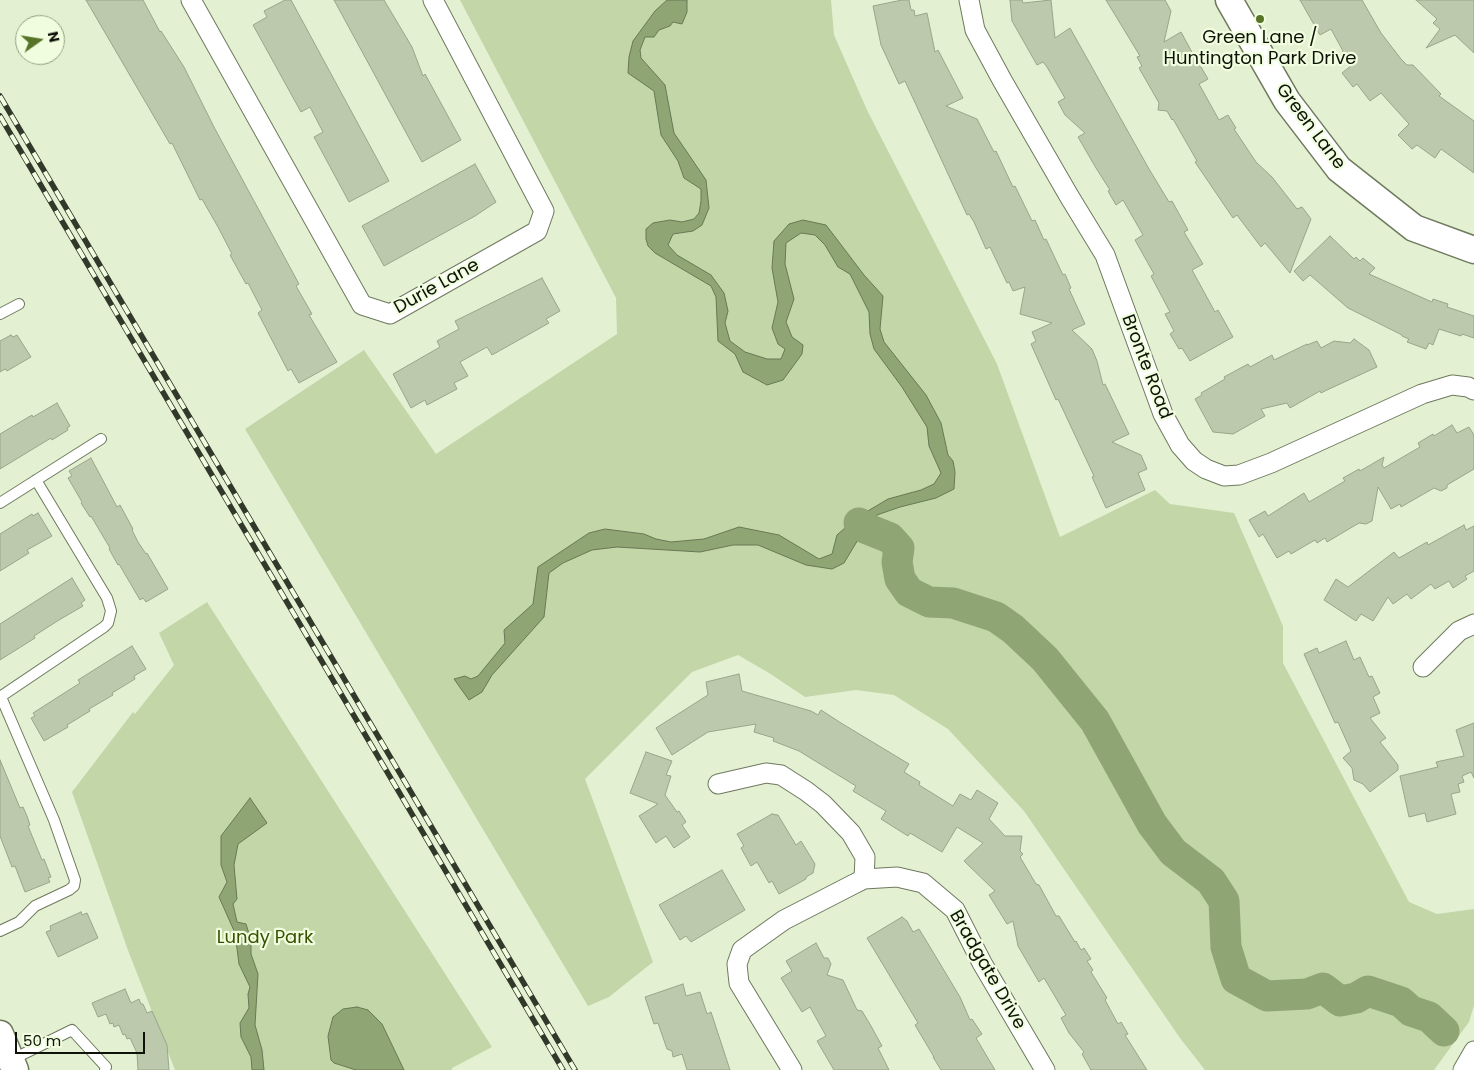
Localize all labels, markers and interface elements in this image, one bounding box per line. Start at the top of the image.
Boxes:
marker: Green Lane / Huntington Park Drive [1254,13,1266,25]
north arrow [15,15,65,65]
place label: Green Lane / Huntington Park Drive [1163,27,1357,70]
text: N [43,29,65,44]
street label: Green Lane [1271,80,1349,174]
street label: Durie Lane [391,255,483,319]
street label: Bronte Road [1116,312,1176,422]
street label: Bradgate Drive [944,907,1030,1033]
park label: Lundy Park [217,927,313,949]
scale bar [18,1022,148,1054]
text: 50 m [23,1030,61,1051]

